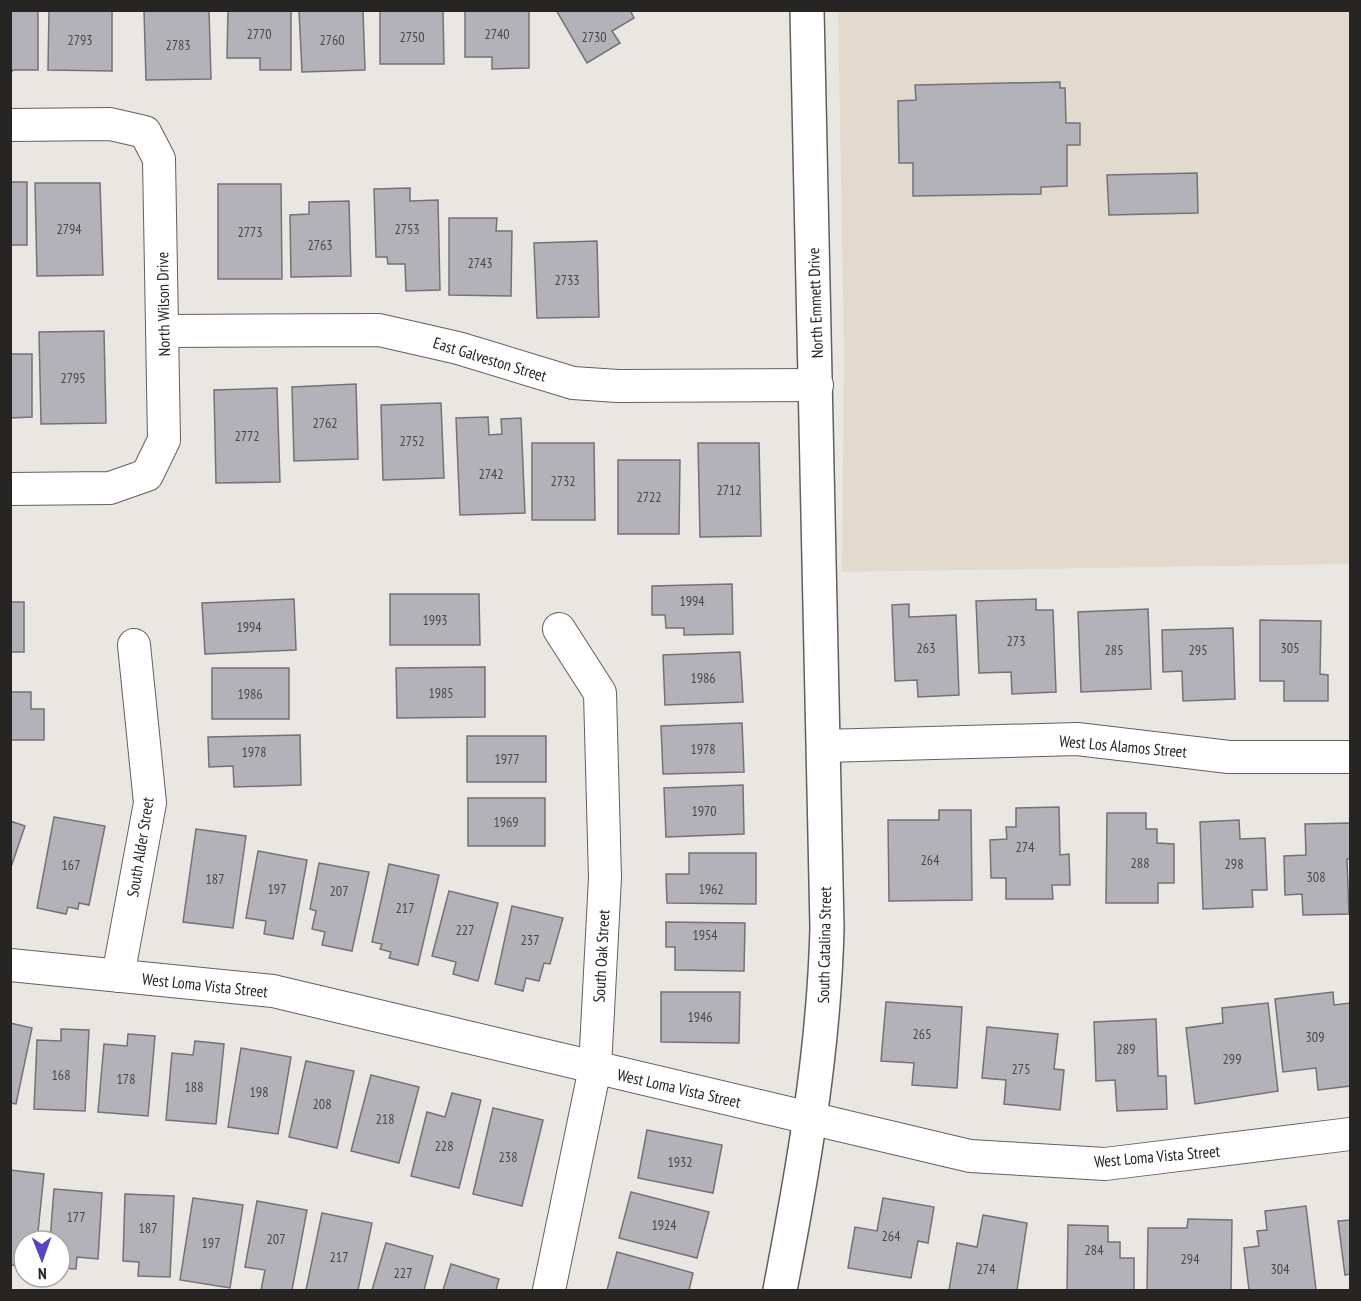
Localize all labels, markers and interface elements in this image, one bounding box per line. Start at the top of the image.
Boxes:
house number: 2770 [246,25,272,43]
house number: 2740 [484,25,510,43]
house number: 2750 [399,28,425,46]
house number: 2730 [581,28,607,46]
house number: 2793 [67,31,93,49]
house number: 2760 [319,31,345,49]
house number: 2783 [165,36,191,54]
house number: 2794 [56,220,82,238]
house number: 2753 [394,220,420,238]
house number: 2773 [237,223,263,241]
house number: 2763 [307,236,333,254]
street label: North Emmett Drive [803,247,827,359]
street label: North Wilson Drive [152,252,174,356]
house number: 2743 [467,254,493,272]
house number: 2733 [554,271,580,289]
street label: East Galveston Street [431,332,550,386]
house number: 2795 [60,369,86,387]
house number: 2762 [312,414,338,432]
house number: 2772 [234,427,260,445]
house number: 2752 [399,432,425,450]
house number: 2742 [478,465,504,483]
house number: 2732 [550,472,576,490]
house number: 2712 [716,481,742,499]
house number: 2722 [636,488,662,506]
house number: 1994 [679,592,705,610]
house number: 1993 [422,611,448,629]
house number: 1994 [236,618,262,636]
house number: 273 [1007,632,1025,650]
house number: 263 [917,639,935,657]
house number: 305 [1281,639,1299,657]
house number: 285 [1105,641,1123,659]
house number: 295 [1189,641,1207,659]
house number: 1986 [690,669,716,687]
house number: 1985 [428,684,454,702]
house number: 1986 [237,685,263,703]
street label: West Los Alamos Street [1058,730,1188,762]
house number: 1978 [690,740,716,758]
house number: 1978 [241,743,267,761]
house number: 1977 [494,750,520,768]
street label: South Alder Street [122,795,158,898]
house number: 1970 [691,802,717,820]
house number: 1969 [493,813,519,831]
house number: 274 [1016,838,1035,856]
house number: 264 [921,851,940,869]
house number: 288 [1131,854,1149,872]
house number: 298 [1225,855,1243,873]
house number: 167 [62,856,80,874]
house number: 308 [1307,868,1325,886]
house number: 187 [206,870,224,888]
house number: 197 [268,880,286,898]
house number: 1962 [698,880,724,898]
house number: 207 [330,882,348,900]
street label: South Catalina Street [813,886,835,1004]
house number: 217 [396,899,414,917]
street label: South Oak Street [589,908,613,1003]
house number: 227 [456,921,474,939]
house number: 1954 [692,926,718,944]
house number: 237 [521,931,539,949]
street label: West Loma Vista Street [141,968,269,1002]
house number: 1946 [687,1008,713,1026]
house number: 265 [913,1025,931,1043]
house number: 309 [1306,1028,1324,1046]
house number: 289 [1117,1040,1135,1058]
house number: 299 [1223,1050,1241,1068]
house number: 275 [1012,1060,1030,1078]
street label: West Loma Vista Street [615,1064,743,1112]
house number: 168 [52,1066,70,1084]
house number: 178 [117,1070,135,1088]
house number: 188 [185,1078,203,1096]
house number: 198 [250,1083,268,1101]
house number: 208 [313,1095,331,1113]
house number: 218 [376,1110,394,1128]
house number: 228 [435,1137,453,1155]
street label: West Loma Vista Street [1093,1140,1221,1171]
house number: 238 [499,1148,517,1166]
house number: 1932 [667,1153,693,1171]
house number: 177 [67,1208,85,1226]
house number: 1924 [651,1216,677,1234]
house number: 187 [139,1219,157,1237]
house number: 264 [882,1227,901,1245]
north arrow [12,1229,72,1289]
house number: 207 [267,1230,285,1248]
house number: 197 [202,1234,220,1252]
house number: 284 [1085,1241,1104,1259]
house number: 217 [330,1248,348,1266]
house number: 294 [1181,1250,1200,1268]
house number: 274 [977,1260,996,1278]
house number: 304 [1271,1260,1290,1278]
text: N [38,1264,47,1284]
house number: 227 [394,1264,412,1282]

